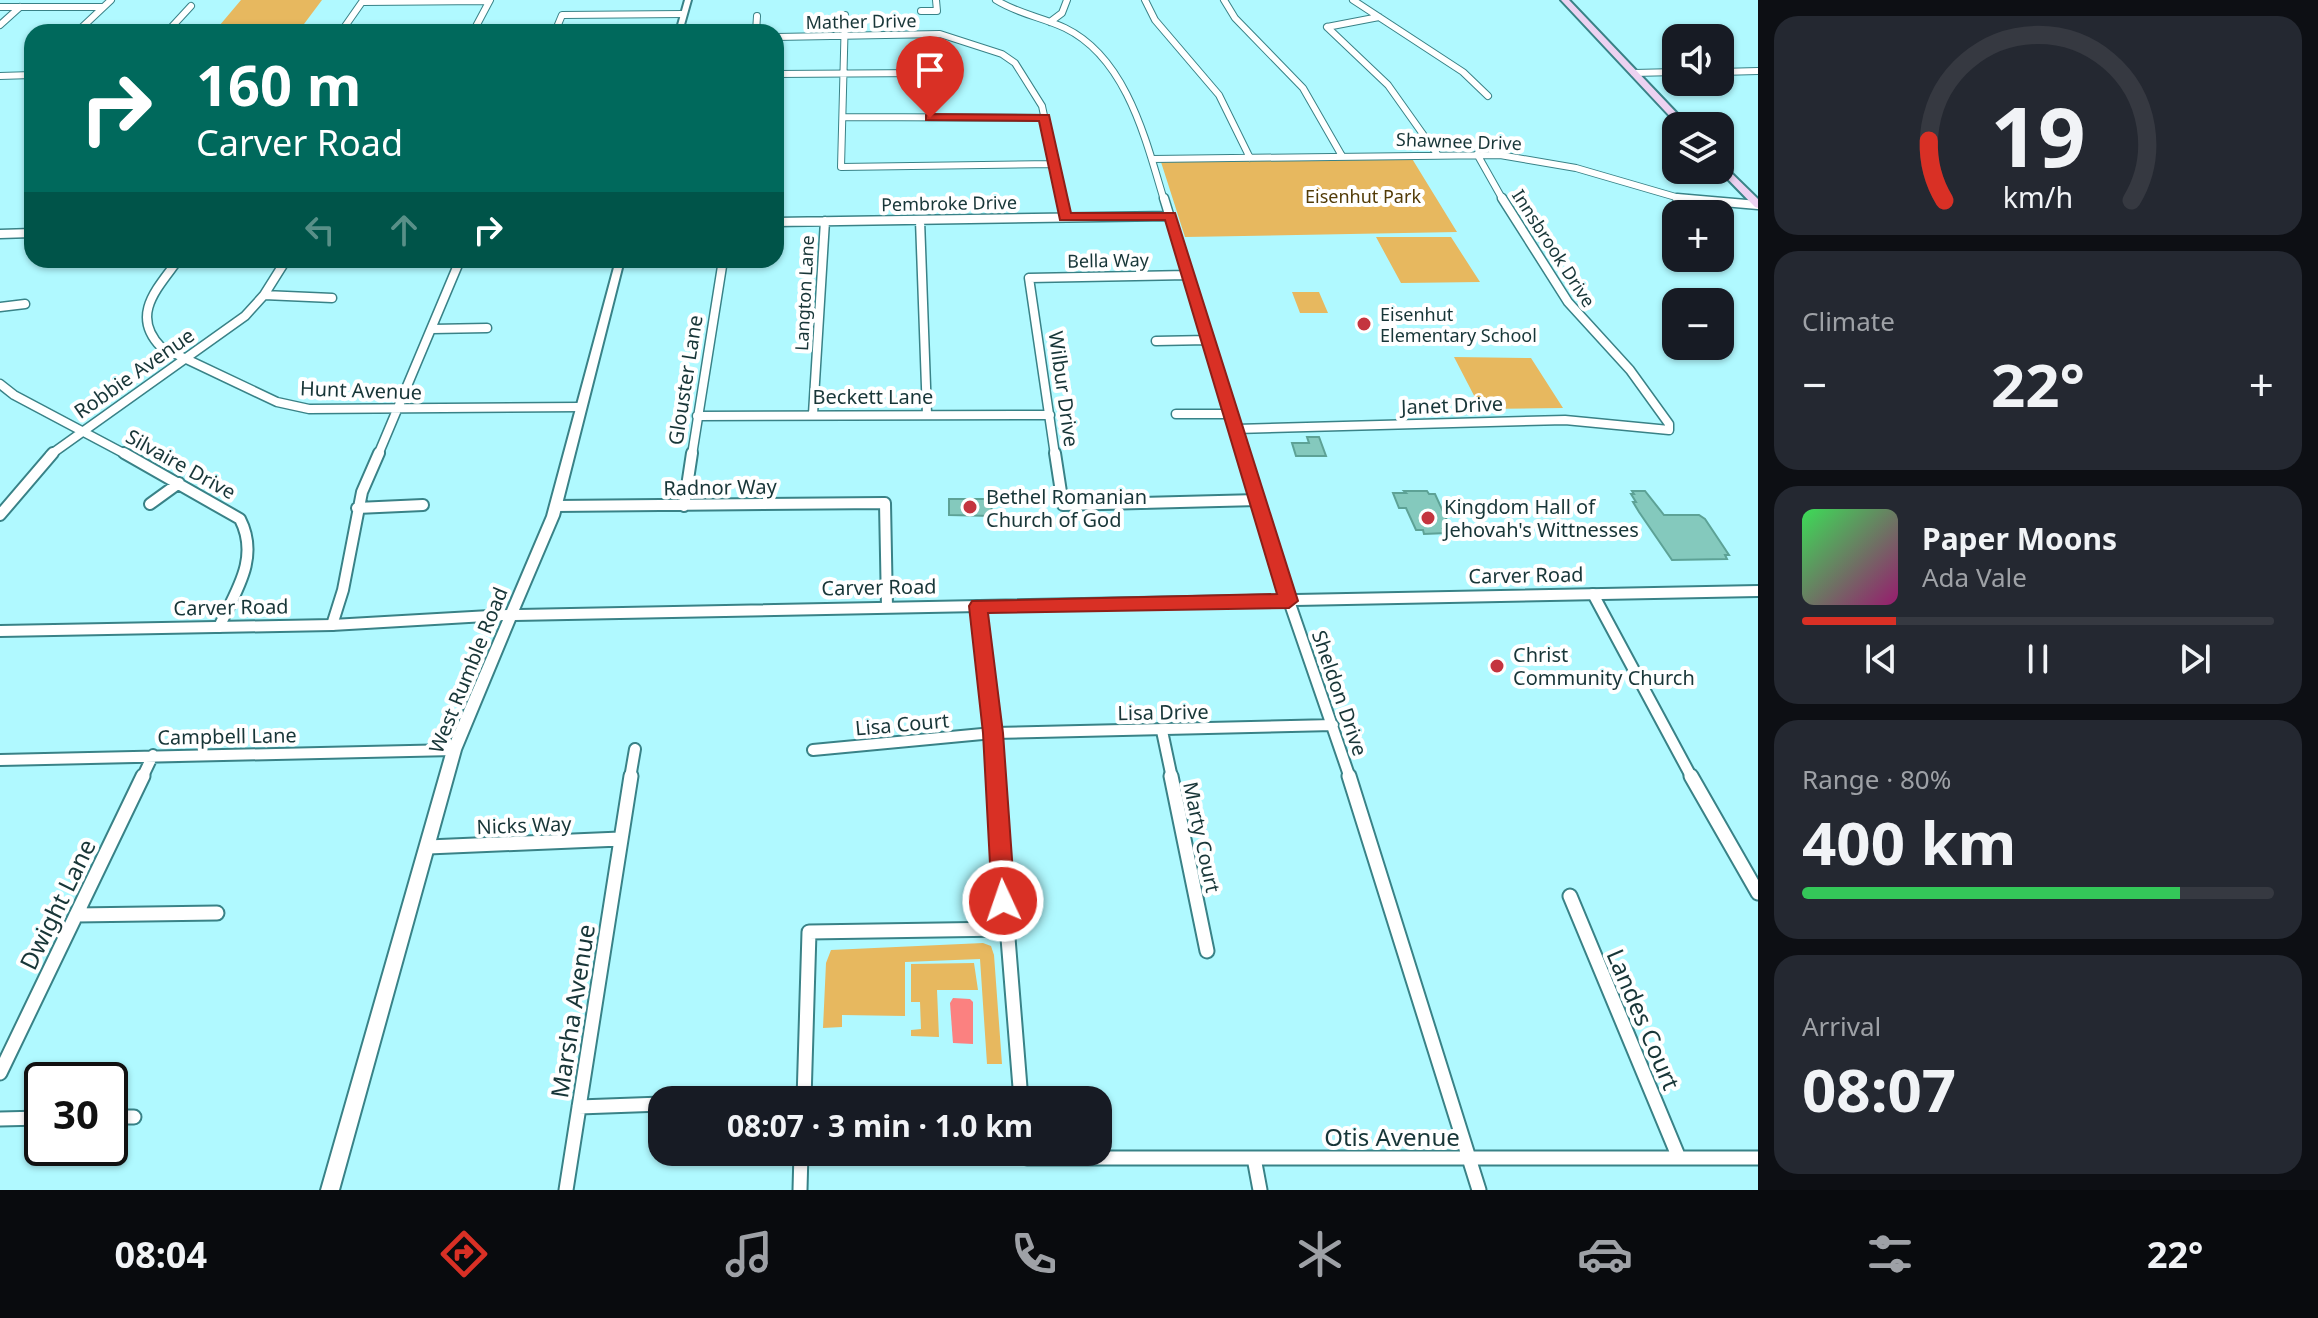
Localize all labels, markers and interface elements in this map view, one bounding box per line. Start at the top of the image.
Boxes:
street label: Mather Drive [805,8,917,34]
map controls [1662,24,1734,360]
button: sound [1662,24,1734,96]
pin [896,36,964,118]
text: 160 m [196,46,361,122]
icon: arrive [908,48,952,92]
icon: right [64,56,168,160]
text: 19 [1990,78,2086,191]
button: layers [1662,112,1734,184]
text: Carver Road [196,118,403,167]
street label: Shawnee Drive [1396,127,1522,155]
text: km/h [2003,178,2073,217]
park label: Eisenhut Park [1305,184,1421,208]
street label: Innsbrook Drive [1507,185,1601,311]
street label: Pembroke Drive [881,190,1017,216]
button: + [1662,200,1734,272]
icon: left [298,208,342,252]
icon: ahead [382,208,426,252]
icon: right [466,208,510,252]
street label: Langton Lane [789,235,819,351]
street label: Bella Way [1067,247,1150,273]
button: − [1662,288,1734,360]
place label: Eisenhut Elementary School [1380,302,1537,347]
text: Climate [1802,303,1895,339]
street label: Glouster Lane [661,313,709,447]
marker: Eisenhut Elementary School [1355,315,1373,333]
street label: Robbie Avenue [69,322,199,424]
street label: Wilbur Drive [1043,329,1085,449]
text: 22° [1991,343,2085,425]
text: − [1802,354,1827,414]
text: + [2249,354,2274,414]
street label: Hunt Avenue [299,374,423,406]
street label: Beckett Lane [813,383,933,410]
street label: Janet Drive [1398,390,1504,420]
street label: Silvaire Drive [121,423,241,505]
street label: Radnor Way [663,472,778,501]
place label: Bethel Romanian Church of God [986,483,1147,533]
place label: Kingdom Hall of Jehovah's Wittnesses [1442,493,1639,543]
marker: Bethel Romanian Church of God [961,498,979,516]
marker: Kingdom Hall of Jehovah's Wittnesses [1419,509,1437,527]
text: Paper Moons [1922,518,2117,559]
text: Ada Vale [1922,559,2027,595]
street label: Carver Road [1468,560,1584,590]
street label: Carver Road [821,572,937,602]
street label: West Rumble Road [422,583,514,757]
street label: Carver Road [173,592,289,622]
street label: Sheldon Drive [1306,627,1374,759]
icon: previous [1859,637,1903,681]
icon: pause [2016,637,2060,681]
icon: next [2173,637,2217,681]
place label: Christ Community Church [1513,641,1695,691]
marker: Christ Community Church [1488,657,1506,675]
street label: Lisa Drive [1117,698,1209,726]
street label: Lisa Court [854,706,950,742]
street label: Campbell Lane [157,721,297,751]
text: Range · 80% [1802,761,1951,797]
street label: Marty Court [1177,779,1227,895]
text: 400 km [1802,801,2016,883]
street label: Nicks Way [476,810,573,840]
street label: Dwight Lane [11,833,103,975]
position arrow [961,859,1045,943]
street label: Marsha Avenue [542,922,602,1100]
street label: Landes Court [1600,944,1689,1095]
text: Arrival [1802,1008,1881,1044]
text: 08:07 [1802,1048,1956,1130]
speed limit sign: 30 [24,1062,128,1166]
text: 08:07 · 3 min · 1.0 km [727,1105,1033,1146]
street label: Otis Avenue [1324,1120,1460,1153]
icon: directions [436,1226,492,1282]
icon: music [721,1226,777,1282]
icon: phone [1006,1226,1062,1282]
icon: climate [1292,1226,1348,1282]
icon: car [1577,1226,1633,1282]
icon: filters [1862,1226,1918,1282]
text: 08:04 [115,1230,207,1279]
text: 22° [2147,1230,2203,1279]

